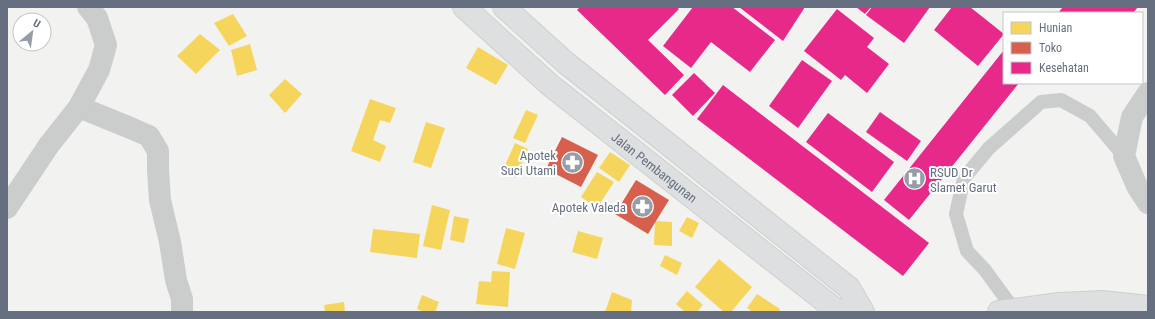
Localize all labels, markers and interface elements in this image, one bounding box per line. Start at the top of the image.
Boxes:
north arrow [12,12,52,52]
legend [1003,12,1143,84]
text: U [31,16,43,31]
text: Hunian [1039,21,1073,35]
text: Toko [1039,41,1062,55]
text: Kesehatan [1039,61,1089,75]
street label: Jalan Pembangunan [608,129,700,206]
place label: Apotek Suci Utami [501,148,556,178]
pharmacy icon: Apotek Suci Utami [559,149,585,175]
place label: RSUD Dr Slamet Garut [930,165,997,195]
hospital icon: RSUD Dr Slamet Garut [901,166,927,192]
pharmacy icon: Apotek Valeda [629,194,655,220]
place label: Apotek Valeda [552,200,626,215]

